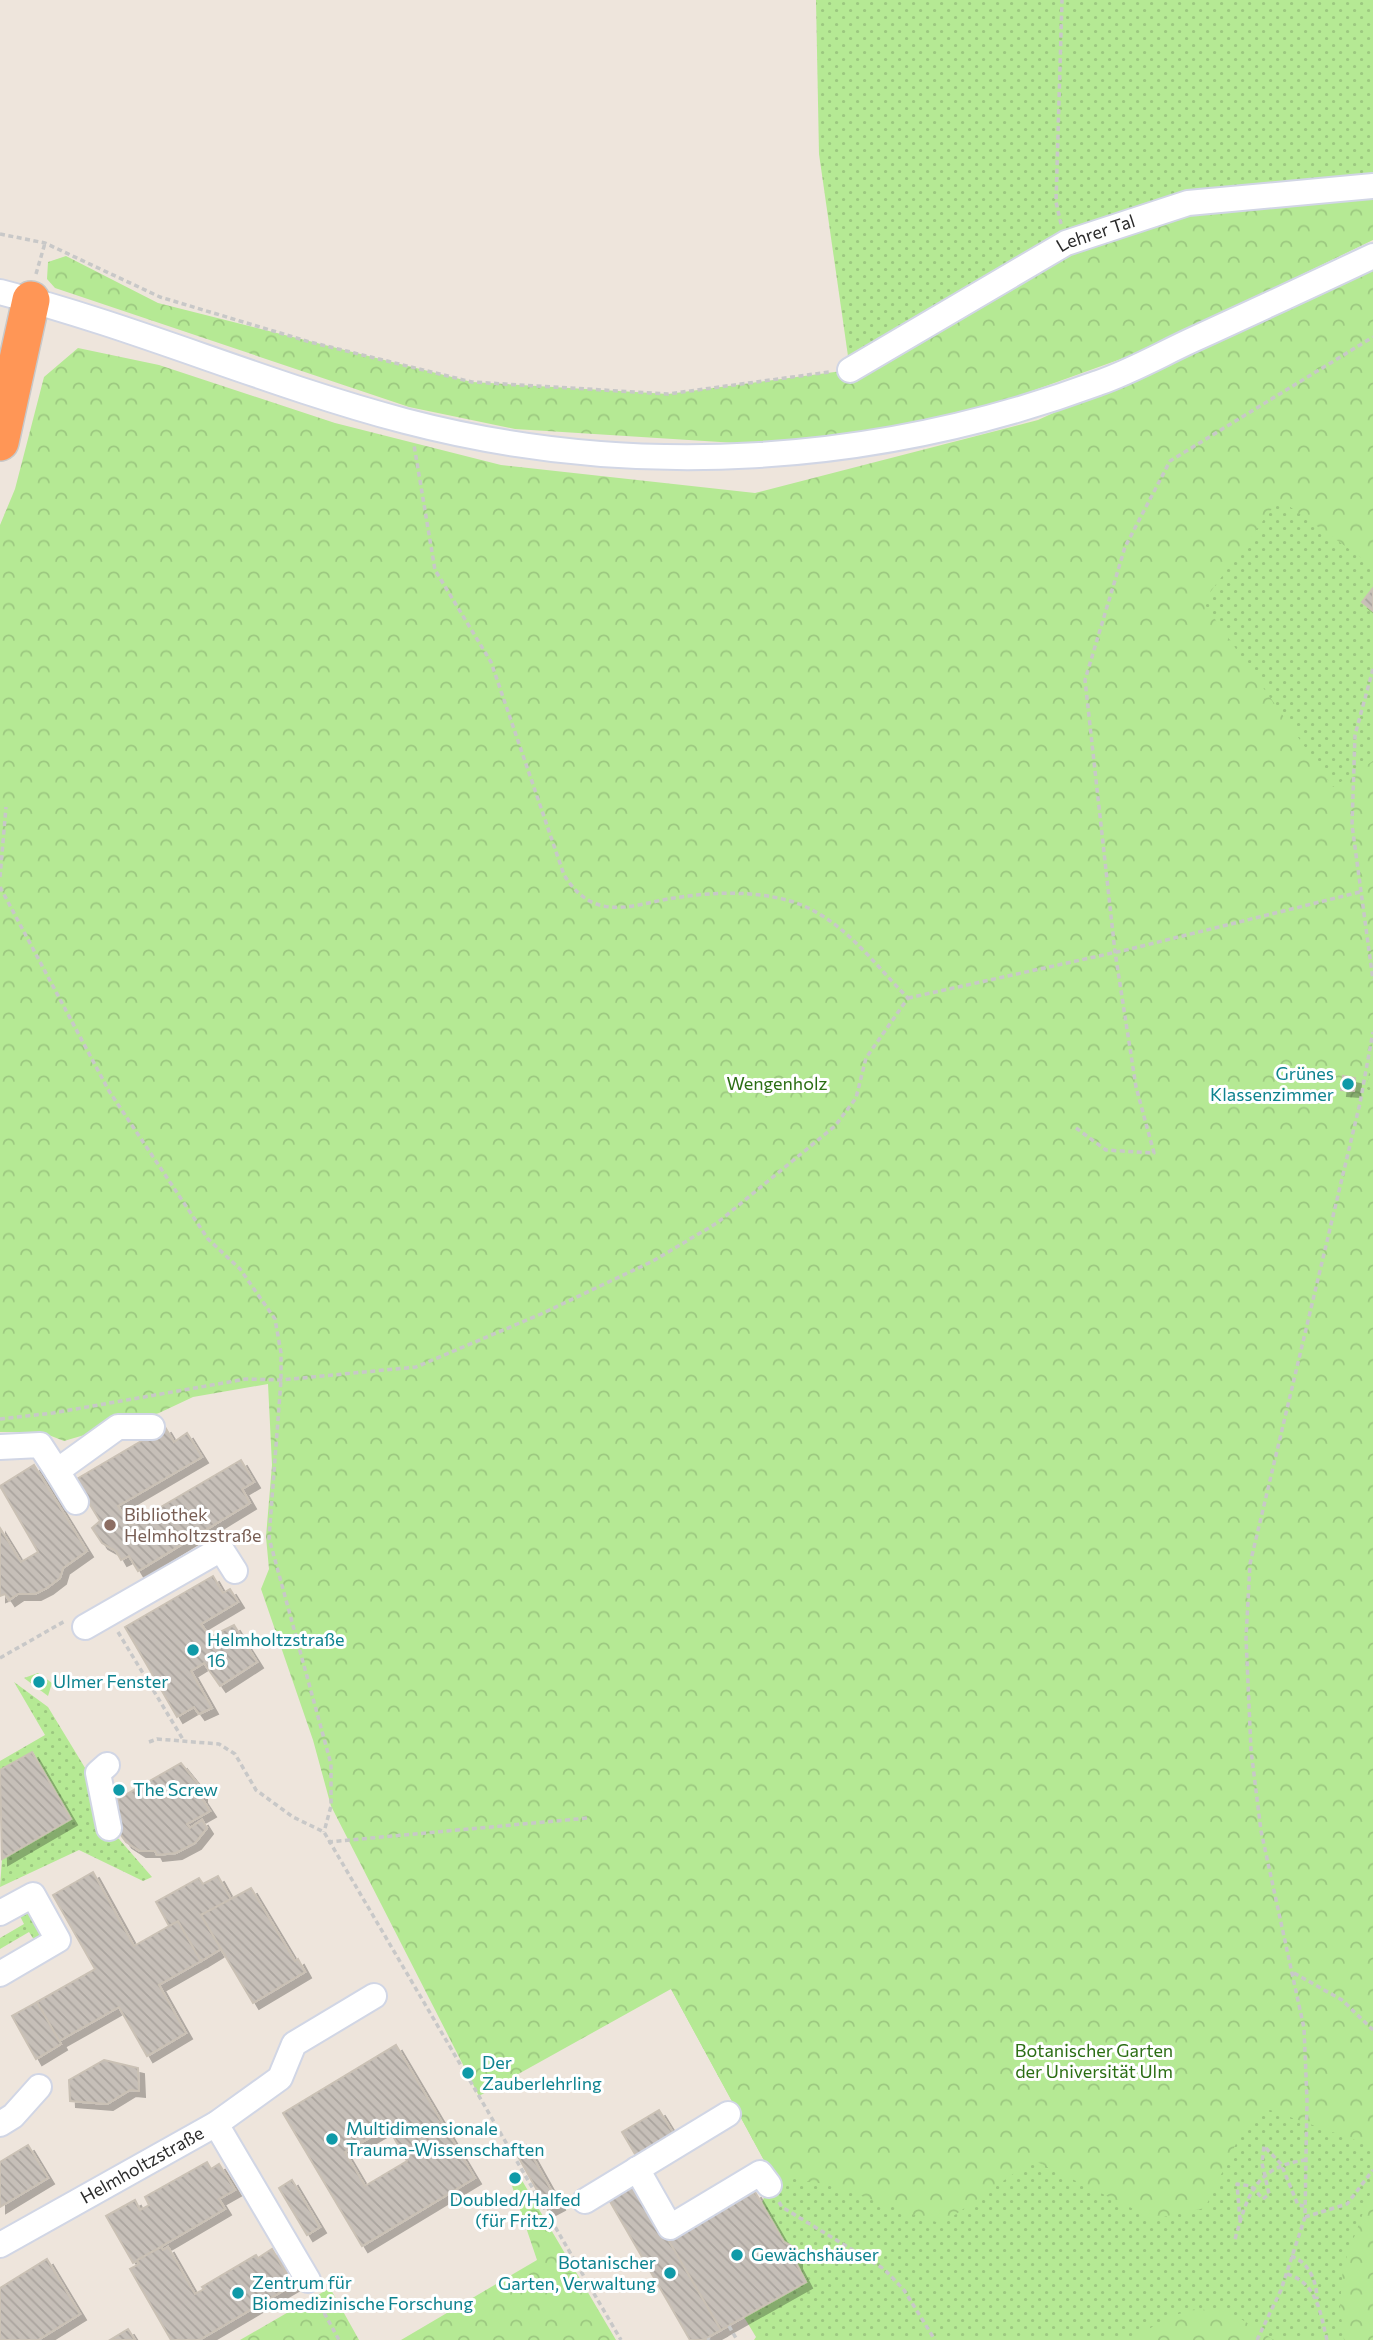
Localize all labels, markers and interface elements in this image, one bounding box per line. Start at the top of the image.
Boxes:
street label: Lehrer Tal [1052,209,1138,256]
place label: Grünes Klassenzimmer [1210,1062,1334,1105]
park label: Wengenholz [727,1072,827,1094]
marker: Grünes Klassenzimmer [1340,1076,1356,1092]
place label: Bibliothek Helmholtzstraße [124,1503,262,1546]
marker: Bibliothek Helmholtzstraße [102,1517,118,1533]
place label: Helmholtzstraße 16 [207,1628,345,1671]
marker: Helmholtzstraße 16 [185,1642,201,1658]
place label: Ulmer Fenster [53,1670,168,1692]
marker: Ulmer Fenster [31,1674,47,1690]
place label: The Screw [133,1778,218,1800]
marker: The Screw [111,1782,127,1798]
park label: Botanischer Garten der Universität Ulm [1015,2039,1173,2082]
place label: Der Zauberlehrling [482,2051,602,2094]
marker: Der Zauberlehrling [460,2065,476,2081]
place label: Multidimensionale Trauma-Wissenschaften [346,2117,544,2160]
street label: Helmholtzstraße [76,2121,207,2208]
marker: Multidimensionale Trauma-Wissenschaften [324,2131,340,2147]
marker: Doubled/Halfed (für Fritz) [507,2170,523,2186]
place label: Doubled/Halfed (für Fritz) [449,2188,581,2231]
place label: Gewächshäuser [751,2243,879,2265]
marker: Gewächshäuser [729,2247,745,2263]
place label: Botanischer Garten, Verwaltung [498,2251,656,2294]
marker: Botanischer Garten, Verwaltung [662,2265,678,2281]
place label: Zentrum für Biomedizinische Forschung [252,2271,473,2314]
marker: Zentrum für Biomedizinische Forschung [230,2285,246,2301]

